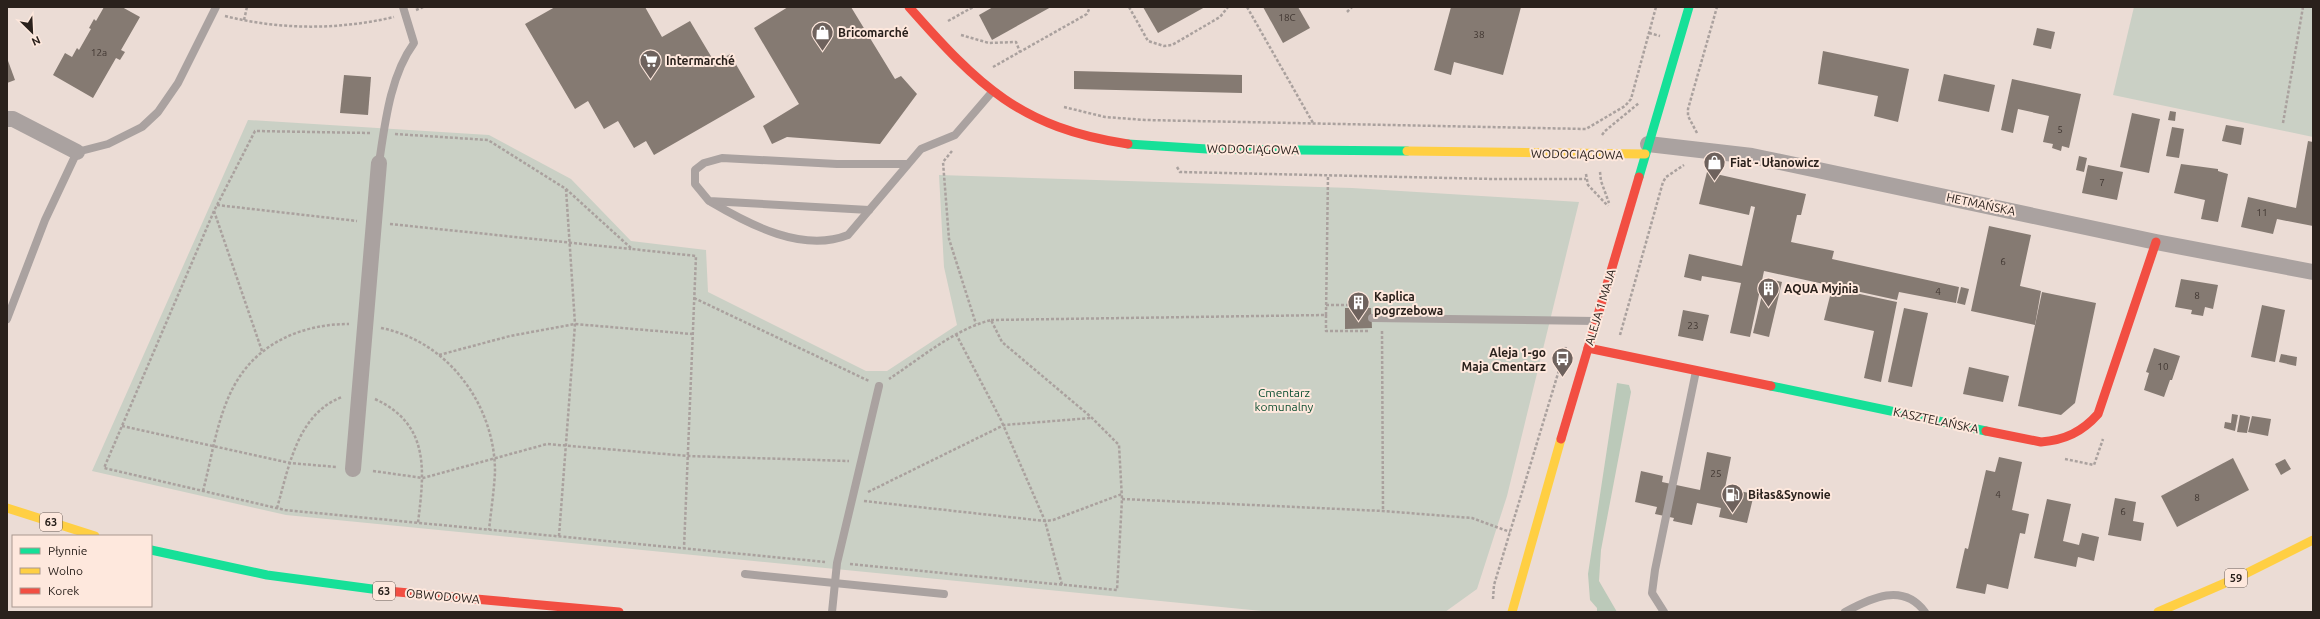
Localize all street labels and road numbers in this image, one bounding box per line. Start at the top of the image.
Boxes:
street label: WODOCIĄGOWA [1207,142,1299,156]
street label: WODOCIĄGOWA [1531,147,1623,161]
street label: HETMAŃSKA [1945,190,2017,218]
street label: ALEJA 1 MAJA [1582,267,1618,347]
street label: KASZTELAŃSKA [1892,405,1980,435]
road number: 63 [40,513,62,531]
road number: 59 [2225,569,2247,587]
road number: 63 [373,582,395,600]
street label: OBWODOWA [406,586,481,606]

